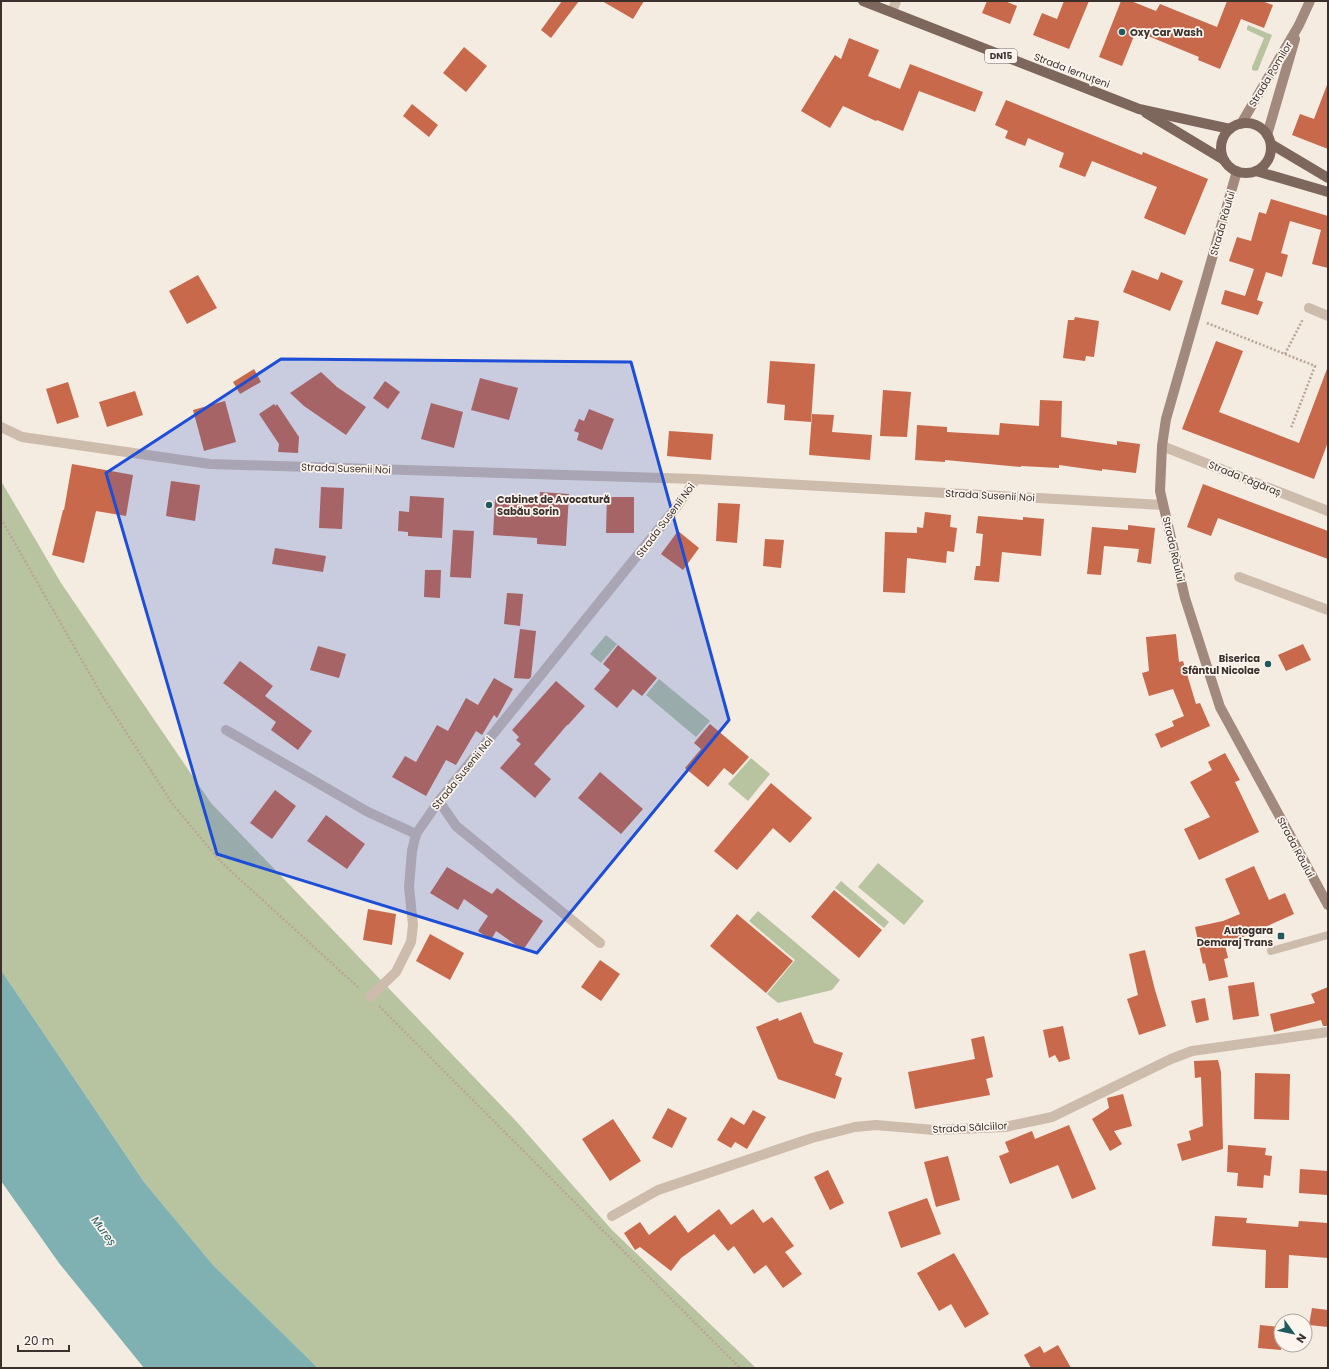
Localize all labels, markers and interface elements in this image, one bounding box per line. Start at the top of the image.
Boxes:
place label: Oxy Car Wash [1130,25,1203,40]
marker: Oxy Car Wash [1117,27,1127,37]
street label: Strada Pomilor [1245,39,1296,110]
road number: DN15 [985,49,1017,63]
street label: Strada Iernuțeni [1032,49,1112,92]
street label: Strada Râului [1206,189,1239,257]
street label: Strada Făgăraș [1206,457,1283,500]
street label: Strada Susenii Noi [301,459,391,478]
street label: Strada Susenii Noi [632,480,698,561]
street label: Strada Susenii Noi [945,486,1035,505]
place label: Cabinet de Avocatură Sabău Sorin [497,492,610,519]
marker: Cabinet de Avocatură Sabău Sorin [484,500,494,510]
street label: Strada Râului [1159,515,1188,583]
place label: Biserica Sfântul Nicolae [1182,651,1260,678]
marker: Biserica Sfântul Nicolae [1263,659,1273,669]
street label: Strada Susenii Noi [428,734,496,813]
street label: Strada Râului [1273,814,1318,880]
place label: Autogara Demaraj Trans [1197,923,1273,950]
marker: Autogara Demaraj Trans [1276,931,1286,941]
street label: Strada Sălciilor [932,1118,1008,1137]
water label: Mureș [88,1213,120,1249]
north arrow [1273,1313,1313,1353]
scale bar [18,1327,69,1353]
text: N [1292,1331,1310,1346]
text: 20 m [24,1332,54,1349]

